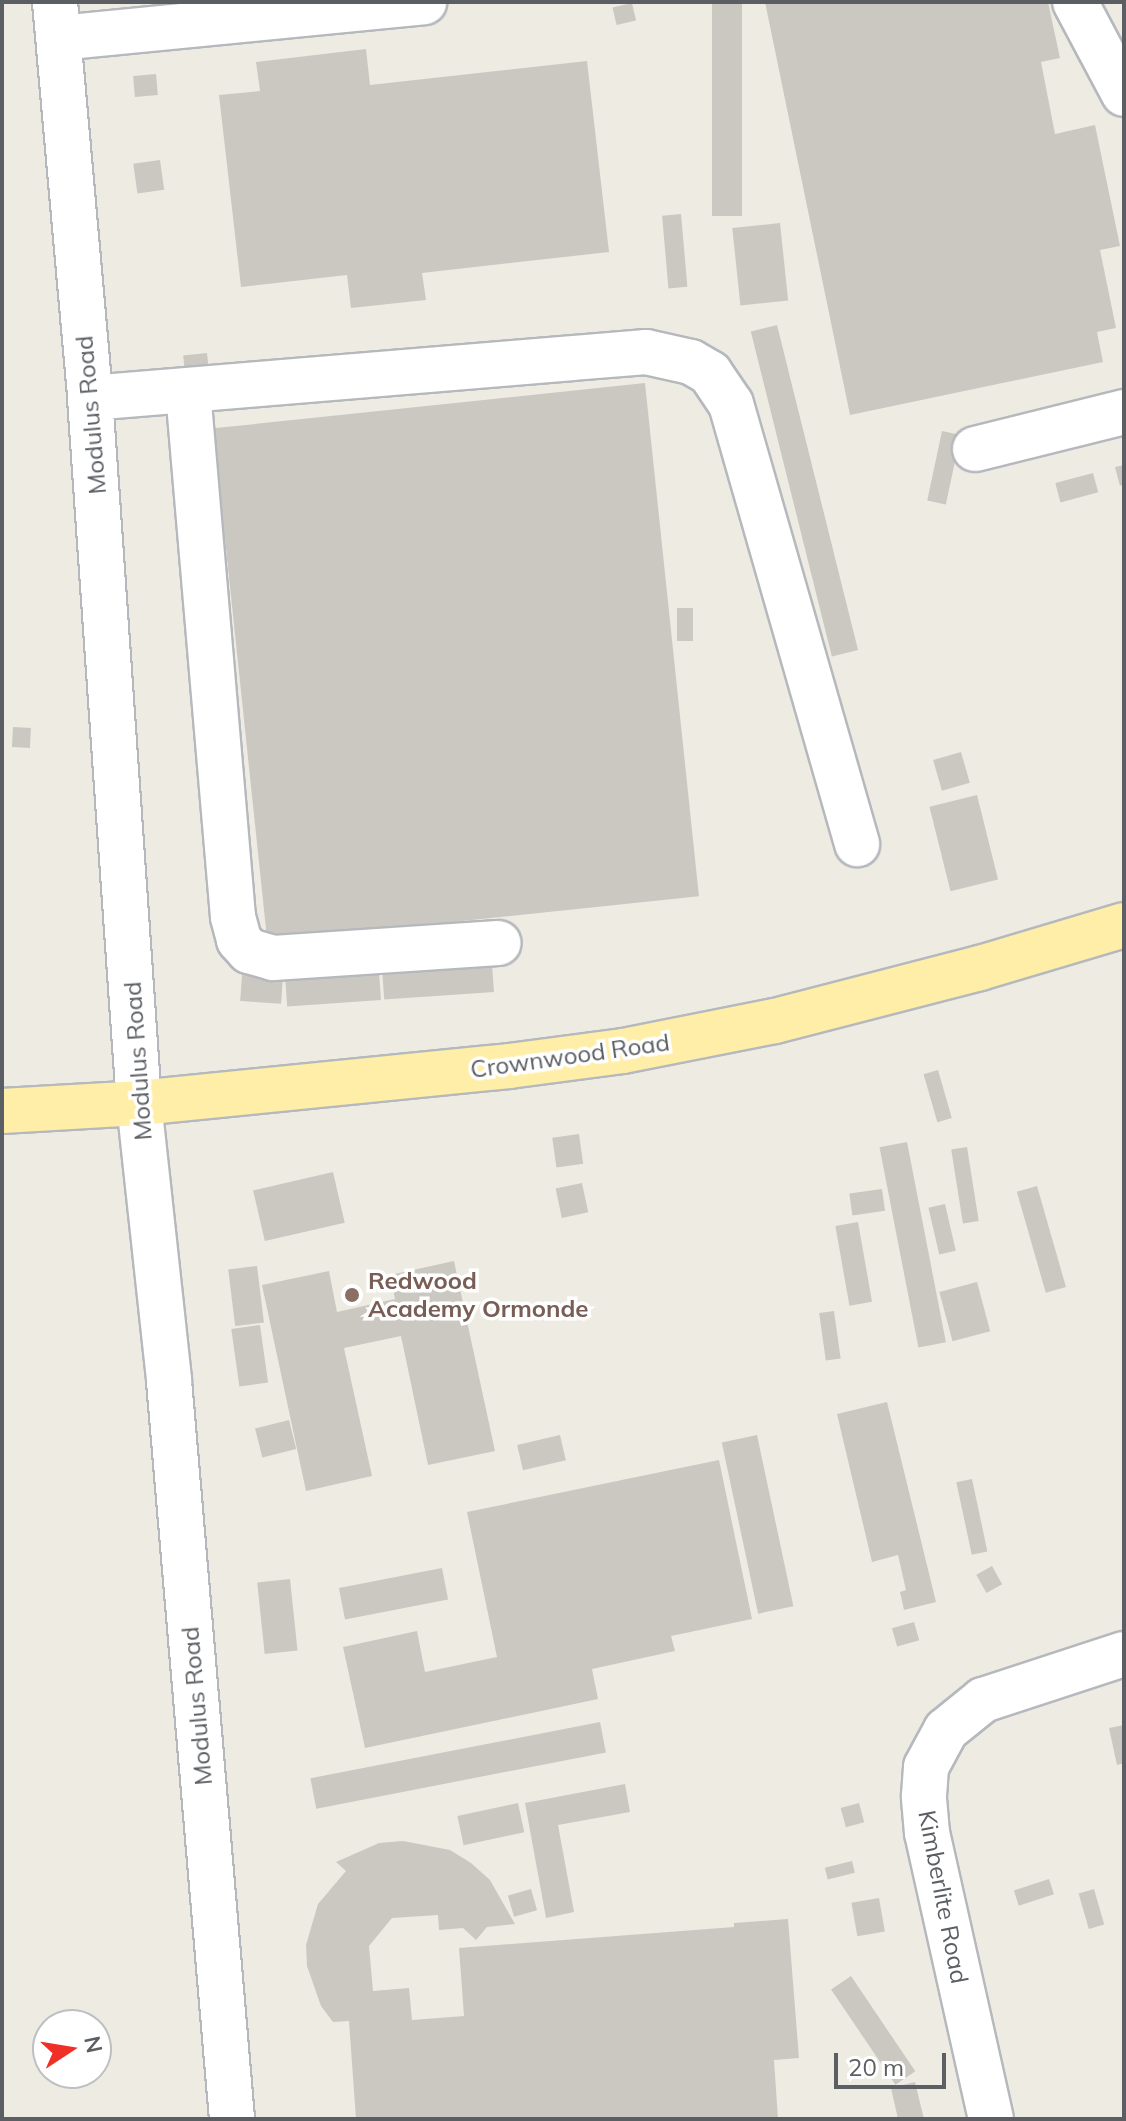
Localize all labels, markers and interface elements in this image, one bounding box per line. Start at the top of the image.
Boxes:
street label: Modulus Road [70,334,112,496]
street label: Modulus Road [118,981,158,1141]
street label: Crownwood Road [469,1028,671,1084]
place label: Redwood Academy Ormonde [368,1267,588,1323]
marker: Redwood Academy Ormonde [343,1286,361,1304]
street label: Modulus Road [176,1625,218,1787]
street label: Kimberlite Road [912,1808,974,1986]
north arrow [32,2009,112,2089]
text: N [78,2033,109,2055]
scale bar [838,2037,950,2087]
text: 20 m [848,2052,904,2082]

